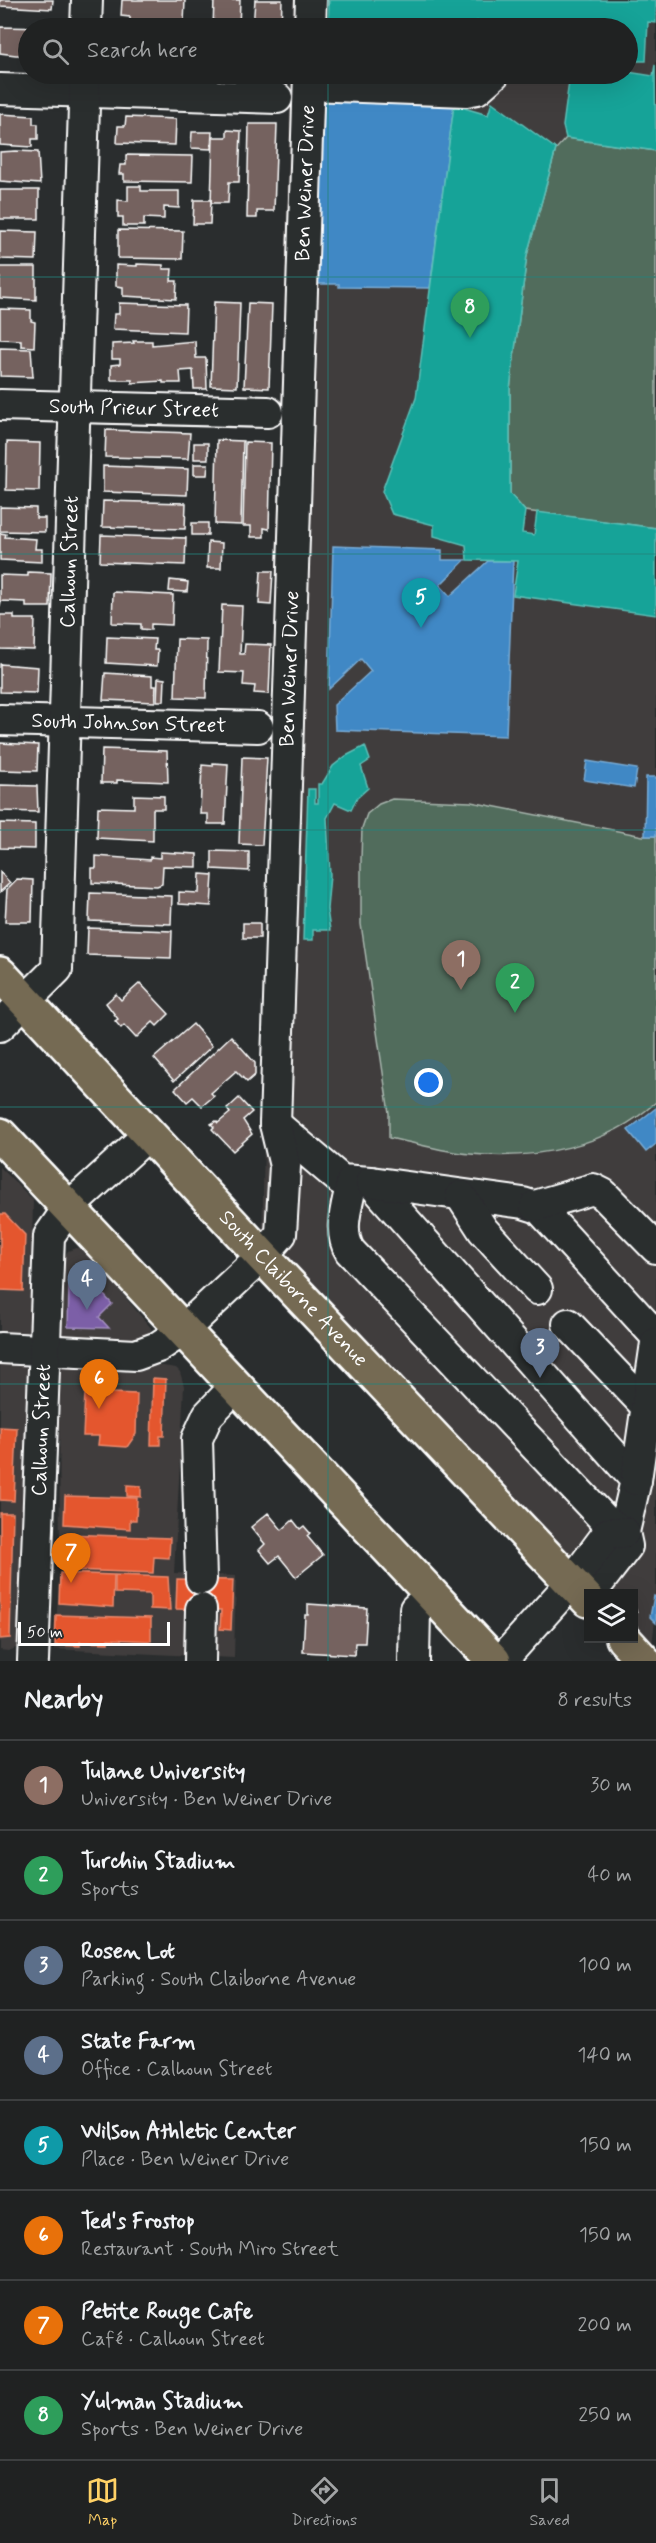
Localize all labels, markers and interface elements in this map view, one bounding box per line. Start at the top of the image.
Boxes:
search box [18,18,638,84]
icon: search [39,35,72,68]
text: Search here [87,37,198,65]
street label: Ben Weiner Drive [289,104,322,262]
pin: 8 [450,288,490,338]
street label: South Prieur Street [49,392,219,425]
street label: Calhoun Street [54,495,86,628]
pin: 5 [402,578,440,628]
street label: Ben Weiner Drive [273,590,306,747]
street label: South Johnson Street [31,707,227,740]
pin: 1 [442,940,480,990]
pin: 2 [496,964,534,1013]
your location [414,1068,443,1097]
street label: South Claiborne Avenue [212,1204,374,1373]
pin: 4 [68,1260,106,1310]
pin: 3 [520,1328,560,1378]
pin: 6 [80,1360,118,1409]
street label: Calhoun Street [25,1363,58,1497]
pin: 7 [52,1534,90,1583]
map controls [584,1589,638,1643]
button: layers [584,1589,638,1643]
scale bar [18,1619,170,1646]
text: 50 m [27,1622,63,1643]
text: Nearby [24,1683,103,1717]
text: 8 results [558,1687,632,1714]
text: Tulane University [81,1758,246,1786]
text: 1 [39,1772,48,1799]
text: 30 m [590,1772,632,1799]
text: University · Ben Weiner Drive [81,1786,332,1813]
text: Turchin Stadium [81,1848,235,1876]
text: 2 [39,1862,48,1889]
text: 40 m [588,1862,632,1889]
text: Sports [81,1876,139,1903]
text: Rosen Lot [81,1938,175,1966]
text: 3 [39,1952,48,1979]
text: 100 m [578,1952,632,1979]
text: Parking · South Claiborne Avenue [81,1966,356,1993]
text: State Farm [81,2028,196,2056]
text: 4 [38,2042,49,2069]
text: 140 m [578,2042,632,2069]
text: Office · Calhoun Street [81,2056,272,2083]
text: Wilson Athletic Center [81,2118,296,2146]
text: 5 [38,2132,50,2159]
text: 150 m [579,2132,632,2159]
text: Place · Ben Weiner Drive [81,2146,289,2173]
text: Ted's Frostop [81,2208,195,2236]
text: 6 [38,2222,49,2249]
text: 150 m [579,2222,632,2249]
text: Restaurant · South Miro Street [81,2236,339,2263]
text: Petite Rouge Cafe [81,2298,253,2326]
text: 7 [37,2312,50,2339]
text: 200 m [577,2312,632,2339]
text: Café · Calhoun Street [81,2326,265,2353]
text: Yulman Stadium [81,2388,243,2416]
text: 8 [38,2402,49,2429]
text: 250 m [578,2402,632,2429]
text: Sports · Ben Weiner Drive [81,2416,303,2443]
tab: Map [86,2474,119,2531]
tab: Directions [291,2474,357,2531]
tab: Saved [529,2474,570,2531]

